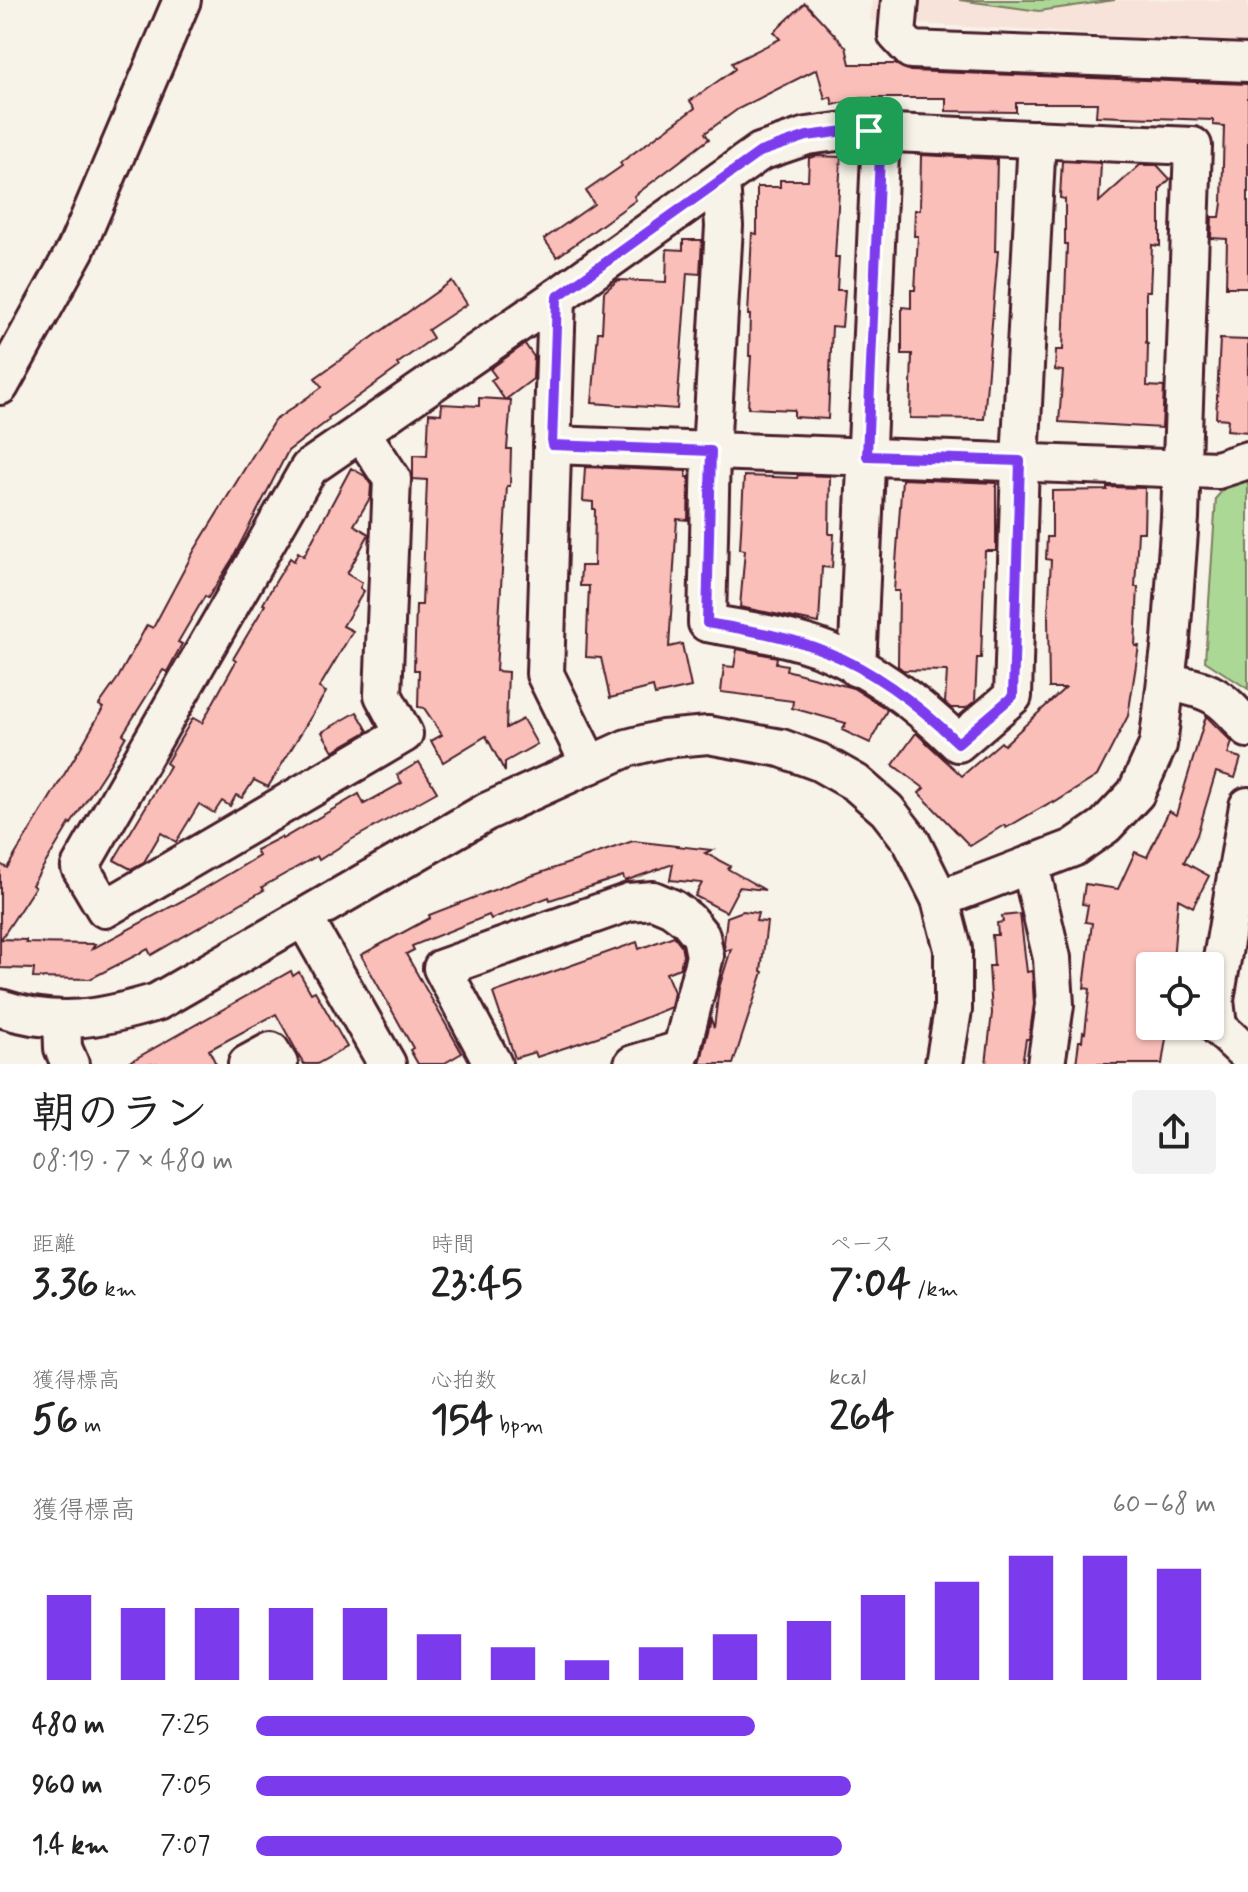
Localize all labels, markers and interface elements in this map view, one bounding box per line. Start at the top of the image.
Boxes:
pin [835,97,903,165]
icon: arrive [847,109,891,153]
map controls [1136,952,1224,1040]
button: locate [1136,952,1224,1040]
text: 朝のラン [32,1086,208,1144]
button: share [1132,1090,1216,1174]
text: 08:19 · 7 × 480 m [32,1145,233,1179]
text: 距離 [32,1231,76,1259]
text: 時間 [431,1231,475,1259]
text: ペース [829,1231,894,1259]
text: 3.36 [32,1259,99,1311]
text: 23:45 [431,1259,522,1311]
text: 7:04 [829,1259,911,1311]
text: km [99,1276,137,1304]
text: /km [911,1276,959,1304]
text: kcal [829,1364,866,1392]
text: 獲得標高 [32,1367,120,1395]
text: 心拍数 [431,1367,497,1395]
text: 264 [829,1392,895,1444]
text: 56 [32,1395,78,1447]
text: 154 [431,1395,493,1447]
text: m [78,1412,102,1440]
text: bpm [493,1412,544,1440]
text: 60–68 m [1113,1488,1216,1522]
text: 獲得標高 [32,1494,136,1528]
text: 480 m [32,1709,105,1743]
text: 7:25 [160,1709,209,1743]
text: 960 m [32,1769,103,1803]
text: 7:05 [160,1769,211,1803]
text: 1.4 km [32,1829,109,1863]
text: 7:07 [160,1829,210,1863]

